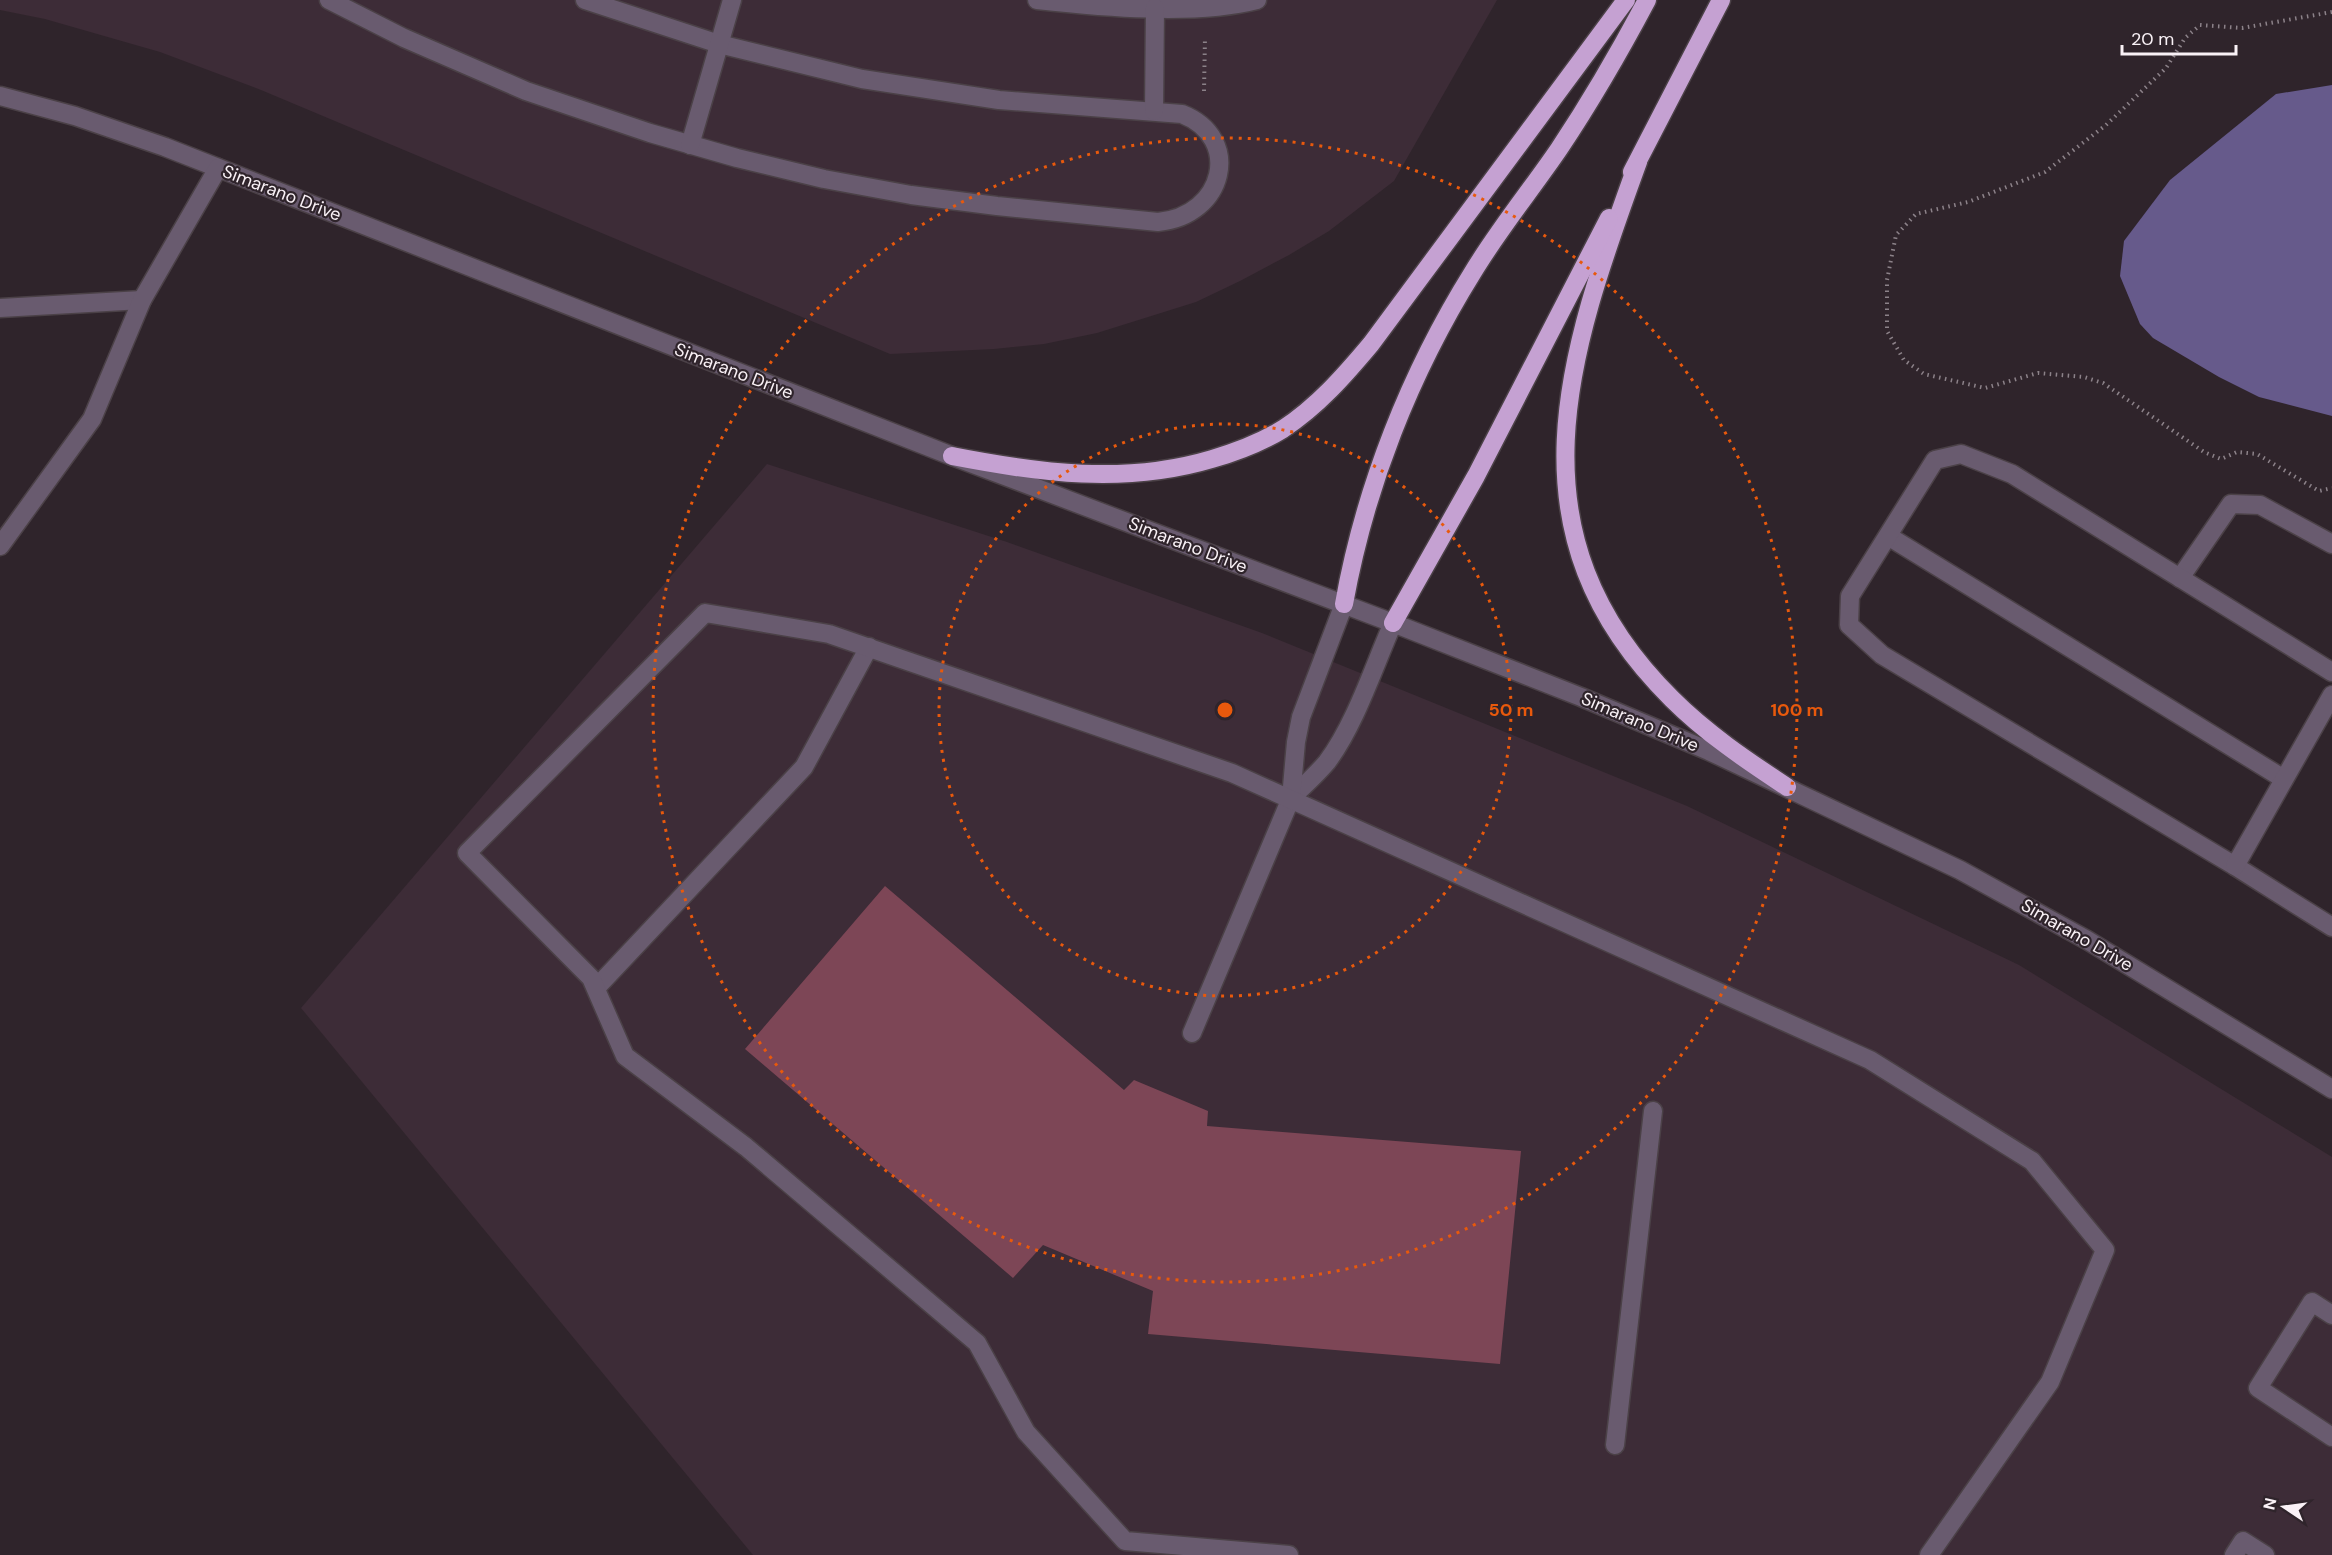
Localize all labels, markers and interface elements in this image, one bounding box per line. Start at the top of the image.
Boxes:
scale bar [2122,18,2236,56]
text: 20 m [2131,27,2174,51]
street label: Simarano Drive [219,159,345,227]
street label: Simarano Drive [671,337,797,405]
street label: Simarano Drive [1125,511,1251,579]
street label: Simarano Drive [1578,686,1702,758]
text: 50 m [1488,698,1534,722]
text: 100 m [1770,698,1824,722]
centre of rings [1215,700,1235,720]
street label: Simarano Drive [2017,893,2137,977]
north arrow [2254,1477,2314,1537]
text: N [2258,1496,2281,1512]

